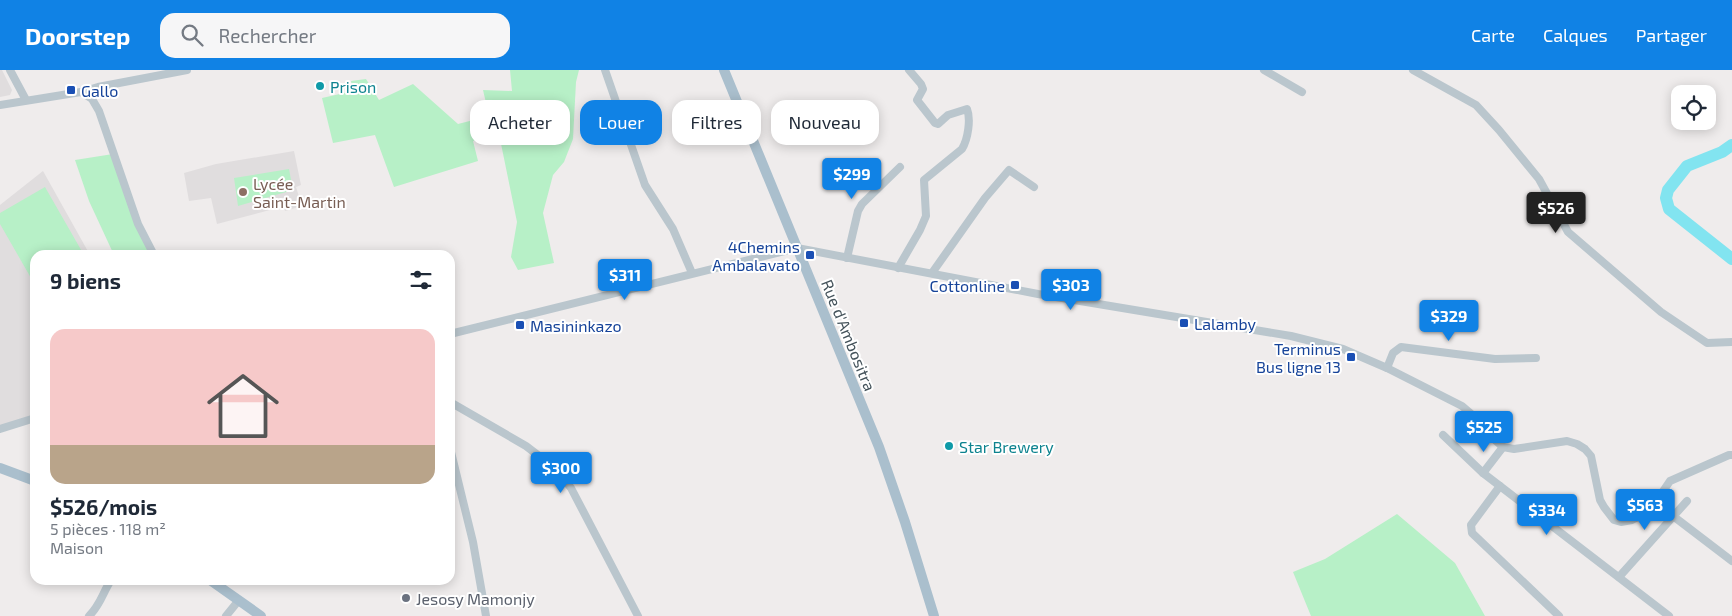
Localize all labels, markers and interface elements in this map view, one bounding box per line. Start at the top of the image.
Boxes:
search box [160,13,510,58]
text: Doorstep [25,21,130,50]
icon: search [178,21,206,49]
text: Rechercher [218,24,316,47]
text: Carte [1471,24,1515,46]
text: Calques [1543,24,1608,46]
text: Partager [1636,24,1707,46]
place label: Prison [330,77,376,96]
marker: Prison [314,80,326,92]
place label: Gallo [81,81,118,100]
marker: Gallo [65,84,77,96]
map controls [1671,85,1716,130]
button: locate [1671,85,1716,130]
chip: Acheter [470,100,570,145]
chip: Louer [580,100,662,145]
chip: Filtres [672,100,761,145]
chip: Nouveau [771,100,879,145]
pin: $299 [822,158,882,200]
text: $299 [833,164,871,183]
place label: Lycée Saint-Martin [253,174,346,211]
marker: Lycée Saint-Martin [237,186,249,198]
pin: $526 [1526,191,1586,234]
text: $526 [1538,198,1574,217]
place label: 4Chemins Ambalavato [712,237,800,274]
marker: 4Chemins Ambalavato [804,249,816,261]
pin: $311 [595,258,655,301]
text: $311 [609,265,641,284]
icon: filters [407,266,435,294]
text: 9 biens [50,268,121,293]
pin: $303 [1041,268,1101,311]
text: $303 [1052,275,1090,294]
street label: Rue d'Ambositra [818,276,880,394]
place label: Cottonline [930,276,1005,295]
marker: Cottonline [1009,279,1021,291]
pin: $329 [1419,300,1479,342]
text: $329 [1430,306,1468,325]
place label: Lalamby [1194,314,1257,333]
place label: Masininkazo [530,316,622,335]
marker: Lalamby [1178,317,1190,329]
marker: Masininkazo [514,319,526,331]
place label: Terminus Bus ligne 13 [1256,339,1341,376]
marker: Terminus Bus ligne 13 [1345,351,1357,363]
icon: home [198,361,288,451]
pin: $525 [1454,410,1514,453]
text: $525 [1466,417,1502,436]
place label: Star Brewery [959,437,1054,456]
marker: Star Brewery [943,440,955,452]
pin: $300 [531,452,591,494]
text: $300 [542,458,580,477]
pin: $563 [1615,488,1675,531]
text: $526/mois [50,494,157,519]
pin: $334 [1517,494,1577,536]
text: $563 [1627,495,1663,514]
text: $334 [1528,500,1566,519]
text: 5 pièces · 118 m² [50,519,166,538]
text: Maison [50,538,103,557]
place label: Jesosy Mamonjy [416,589,535,609]
marker: Jesosy Mamonjy [400,592,412,604]

